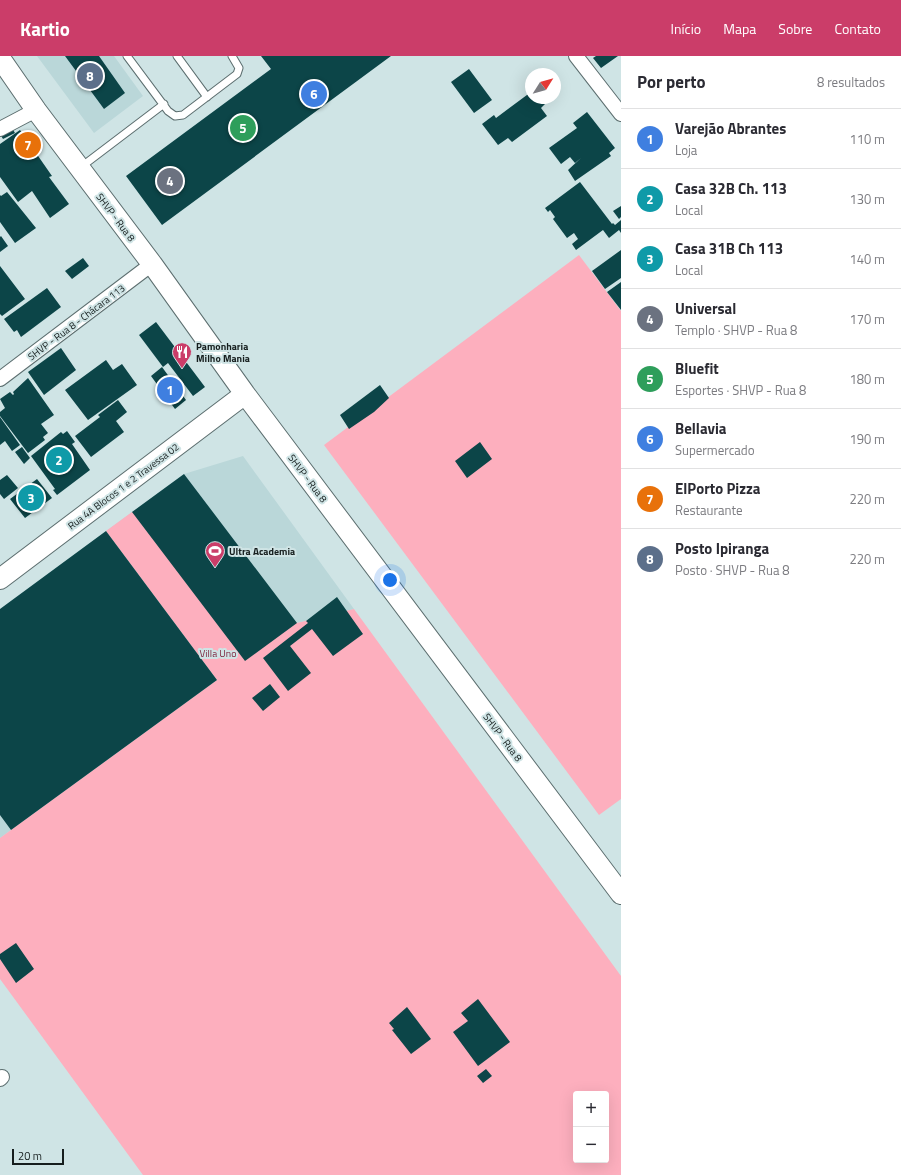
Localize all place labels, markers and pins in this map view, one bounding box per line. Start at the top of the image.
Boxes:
pin: 8 [77,61,103,91]
pin: 6 [301,79,327,109]
pin: 5 [230,113,256,143]
pin: 7 [15,130,41,160]
pin: 4 [157,166,183,196]
place label: Pamonharia Milho Mania [196,339,250,366]
restaurant icon: Pamonharia Milho Mania [171,341,193,369]
pin: 1 [157,375,183,405]
pin: 2 [46,445,72,475]
pin: 3 [18,483,44,513]
sports icon: Ultra Academia [204,540,226,568]
place label: Ultra Academia [229,544,295,559]

